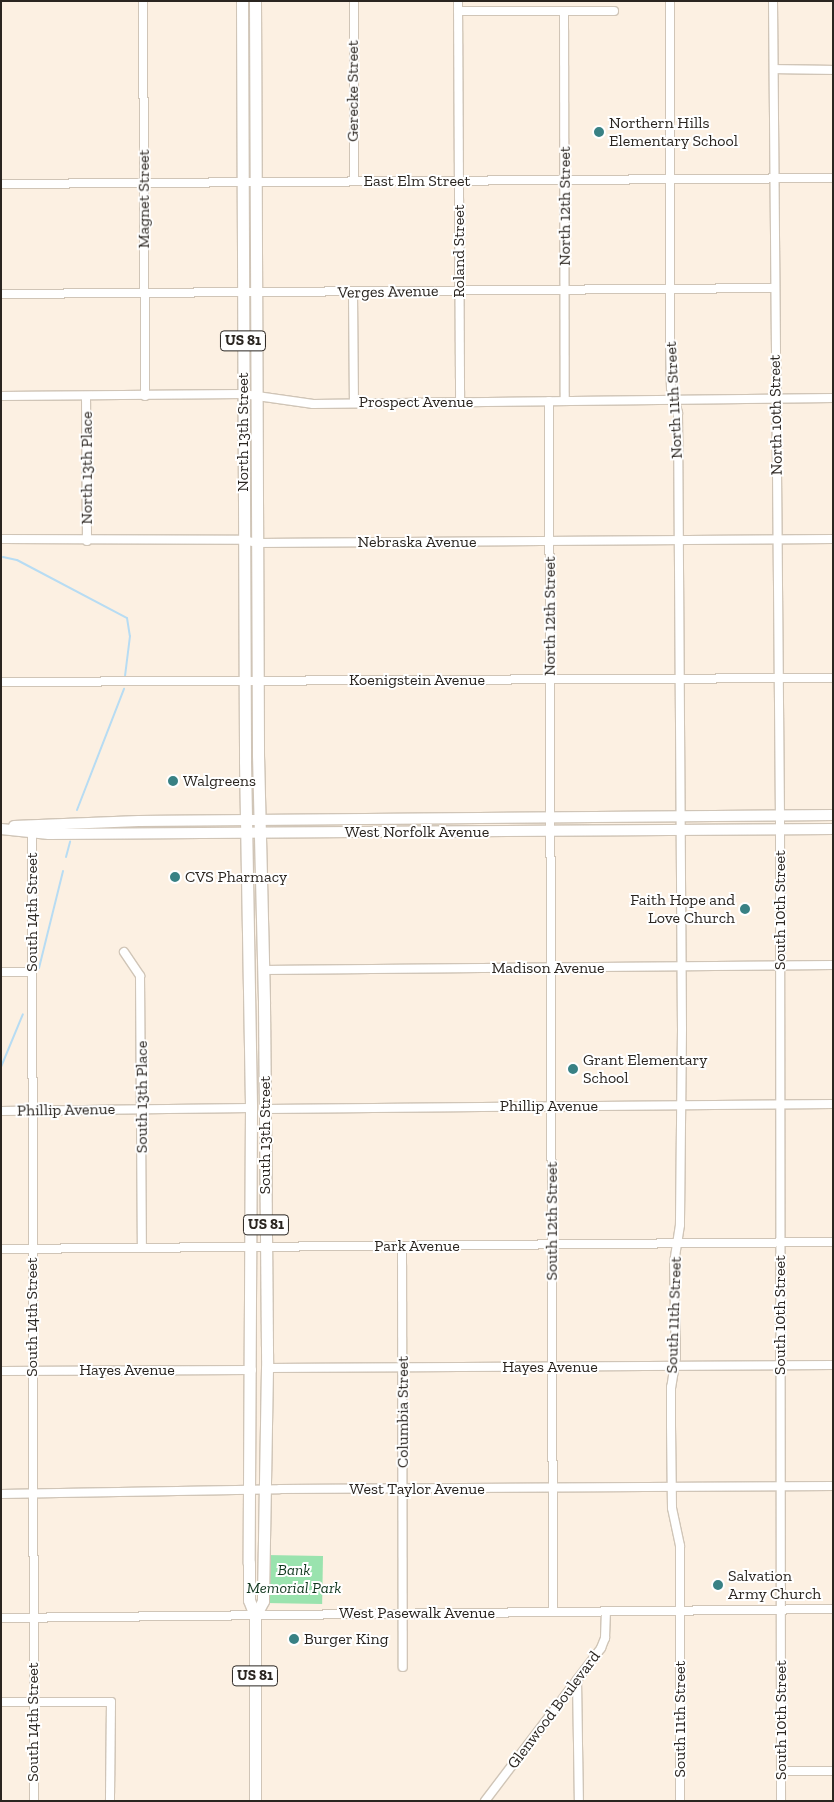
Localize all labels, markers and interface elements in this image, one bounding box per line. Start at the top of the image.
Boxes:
street label: Gerecke Street [343,40,363,142]
place label: Northern Hills Elementary School [609,113,738,151]
marker: Northern Hills Elementary School [593,126,605,138]
street label: North 12th Street [555,146,575,266]
street label: Magnet Street [134,150,154,248]
street label: East Elm Street [364,171,470,191]
street label: Roland Street [449,204,469,298]
street label: Verges Avenue [337,282,439,302]
road number: US 81 [219,328,267,354]
street label: North 11th Street [661,341,687,459]
street label: North 10th Street [765,354,787,476]
street label: North 13th Street [233,372,253,492]
street label: Prospect Avenue [358,392,474,412]
street label: North 13th Place [77,411,97,525]
street label: Nebraska Avenue [357,532,477,552]
street label: North 12th Street [540,556,560,676]
street label: Koenigstein Avenue [349,670,485,690]
place label: Walgreens [183,771,256,791]
marker: Walgreens [167,775,179,787]
street label: West Norfolk Avenue [345,822,489,842]
street label: South 10th Street [770,850,790,970]
street label: South 14th Street [22,852,42,972]
place label: CVS Pharmacy [185,867,287,887]
marker: CVS Pharmacy [169,871,181,883]
place label: Faith Hope and Love Church [630,890,735,928]
marker: Faith Hope and Love Church [739,903,751,915]
street label: Madison Avenue [491,958,605,978]
street label: South 13th Place [132,1041,152,1153]
place label: Grant Elementary School [583,1050,707,1088]
marker: Grant Elementary School [567,1063,579,1075]
street label: South 13th Street [255,1076,275,1194]
street label: Phillip Avenue [500,1096,598,1116]
street label: Phillip Avenue [16,1100,116,1120]
street label: South 12th Street [542,1161,562,1281]
road number: US 81 [242,1212,290,1238]
street label: Park Avenue [374,1236,460,1256]
street label: South 10th Street [770,1255,790,1375]
street label: South 11th Street [662,1256,686,1374]
street label: South 14th Street [22,1257,42,1377]
street label: Columbia Street [393,1356,413,1468]
street label: Hayes Avenue [502,1357,598,1377]
street label: Hayes Avenue [79,1360,175,1380]
street label: West Taylor Avenue [349,1479,485,1499]
park label: Bank Memorial Park [246,1560,342,1598]
place label: Salvation Army Church [728,1566,822,1604]
marker: Salvation Army Church [712,1579,724,1591]
street label: West Pasewalk Avenue [339,1603,495,1623]
place label: Burger King [304,1629,389,1649]
marker: Burger King [288,1633,300,1645]
street label: Glenwood Boulevard [504,1647,604,1773]
street label: South 11th Street [670,1660,690,1778]
street label: South 10th Street [771,1660,791,1780]
street label: South 14th Street [23,1662,43,1782]
road number: US 81 [231,1664,279,1688]

